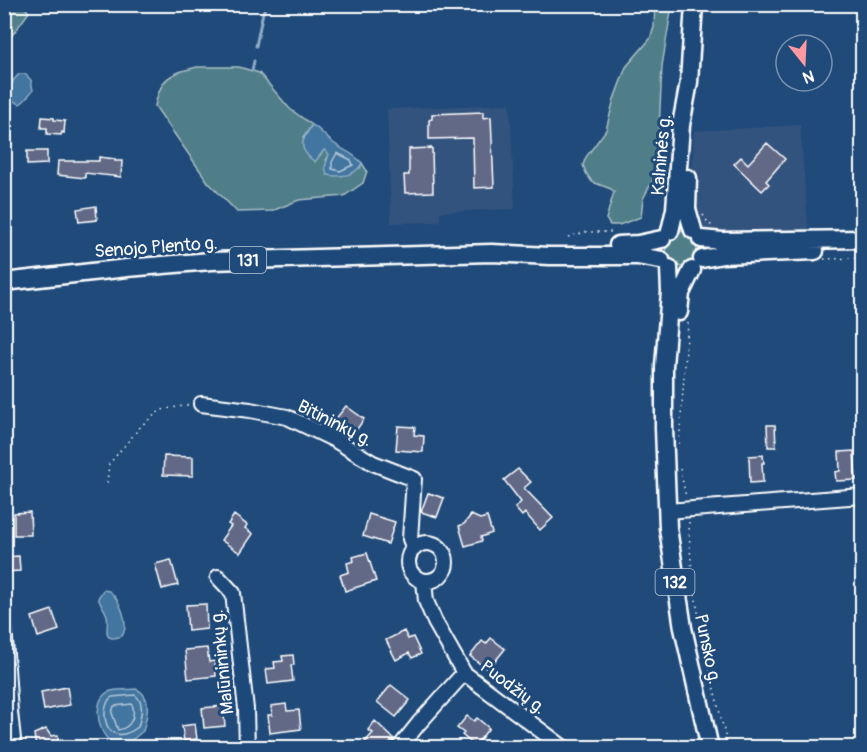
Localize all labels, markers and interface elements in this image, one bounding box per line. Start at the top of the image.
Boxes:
north arrow [774,33,834,93]
text: N [800,65,817,88]
street label: Kalninės g. [646,113,677,197]
street label: Senojo Plento g. [94,232,218,263]
road number: 131 [230,247,266,273]
street label: Bitininkų g. [294,395,376,452]
road number: 132 [656,569,694,595]
street label: Malūnininkų g. [206,608,239,716]
street label: Punsko g. [689,612,726,686]
street label: Puodžių g. [475,655,550,720]

